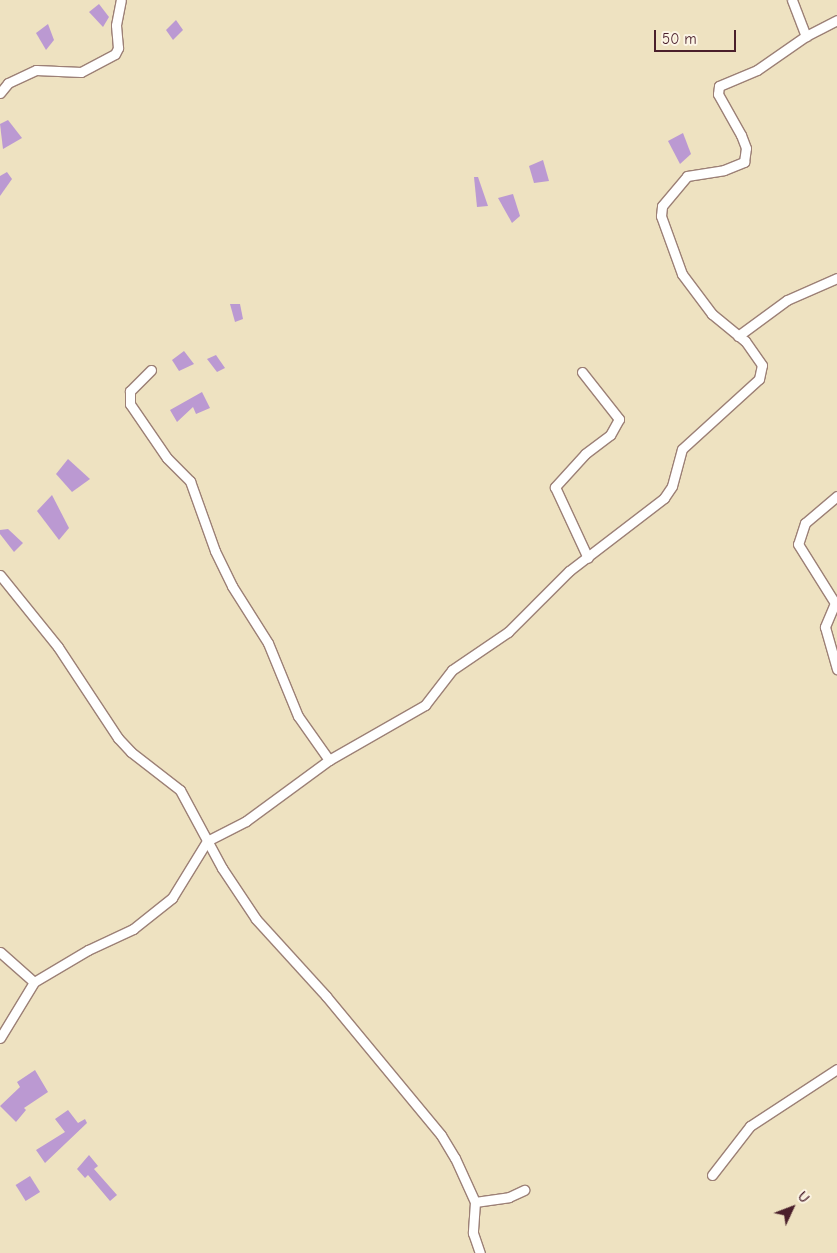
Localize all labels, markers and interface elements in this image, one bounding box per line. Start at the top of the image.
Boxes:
scale bar [657,20,740,52]
text: 50 m [662,30,697,48]
north arrow [767,1183,817,1233]
text: U [794,1188,813,1207]

